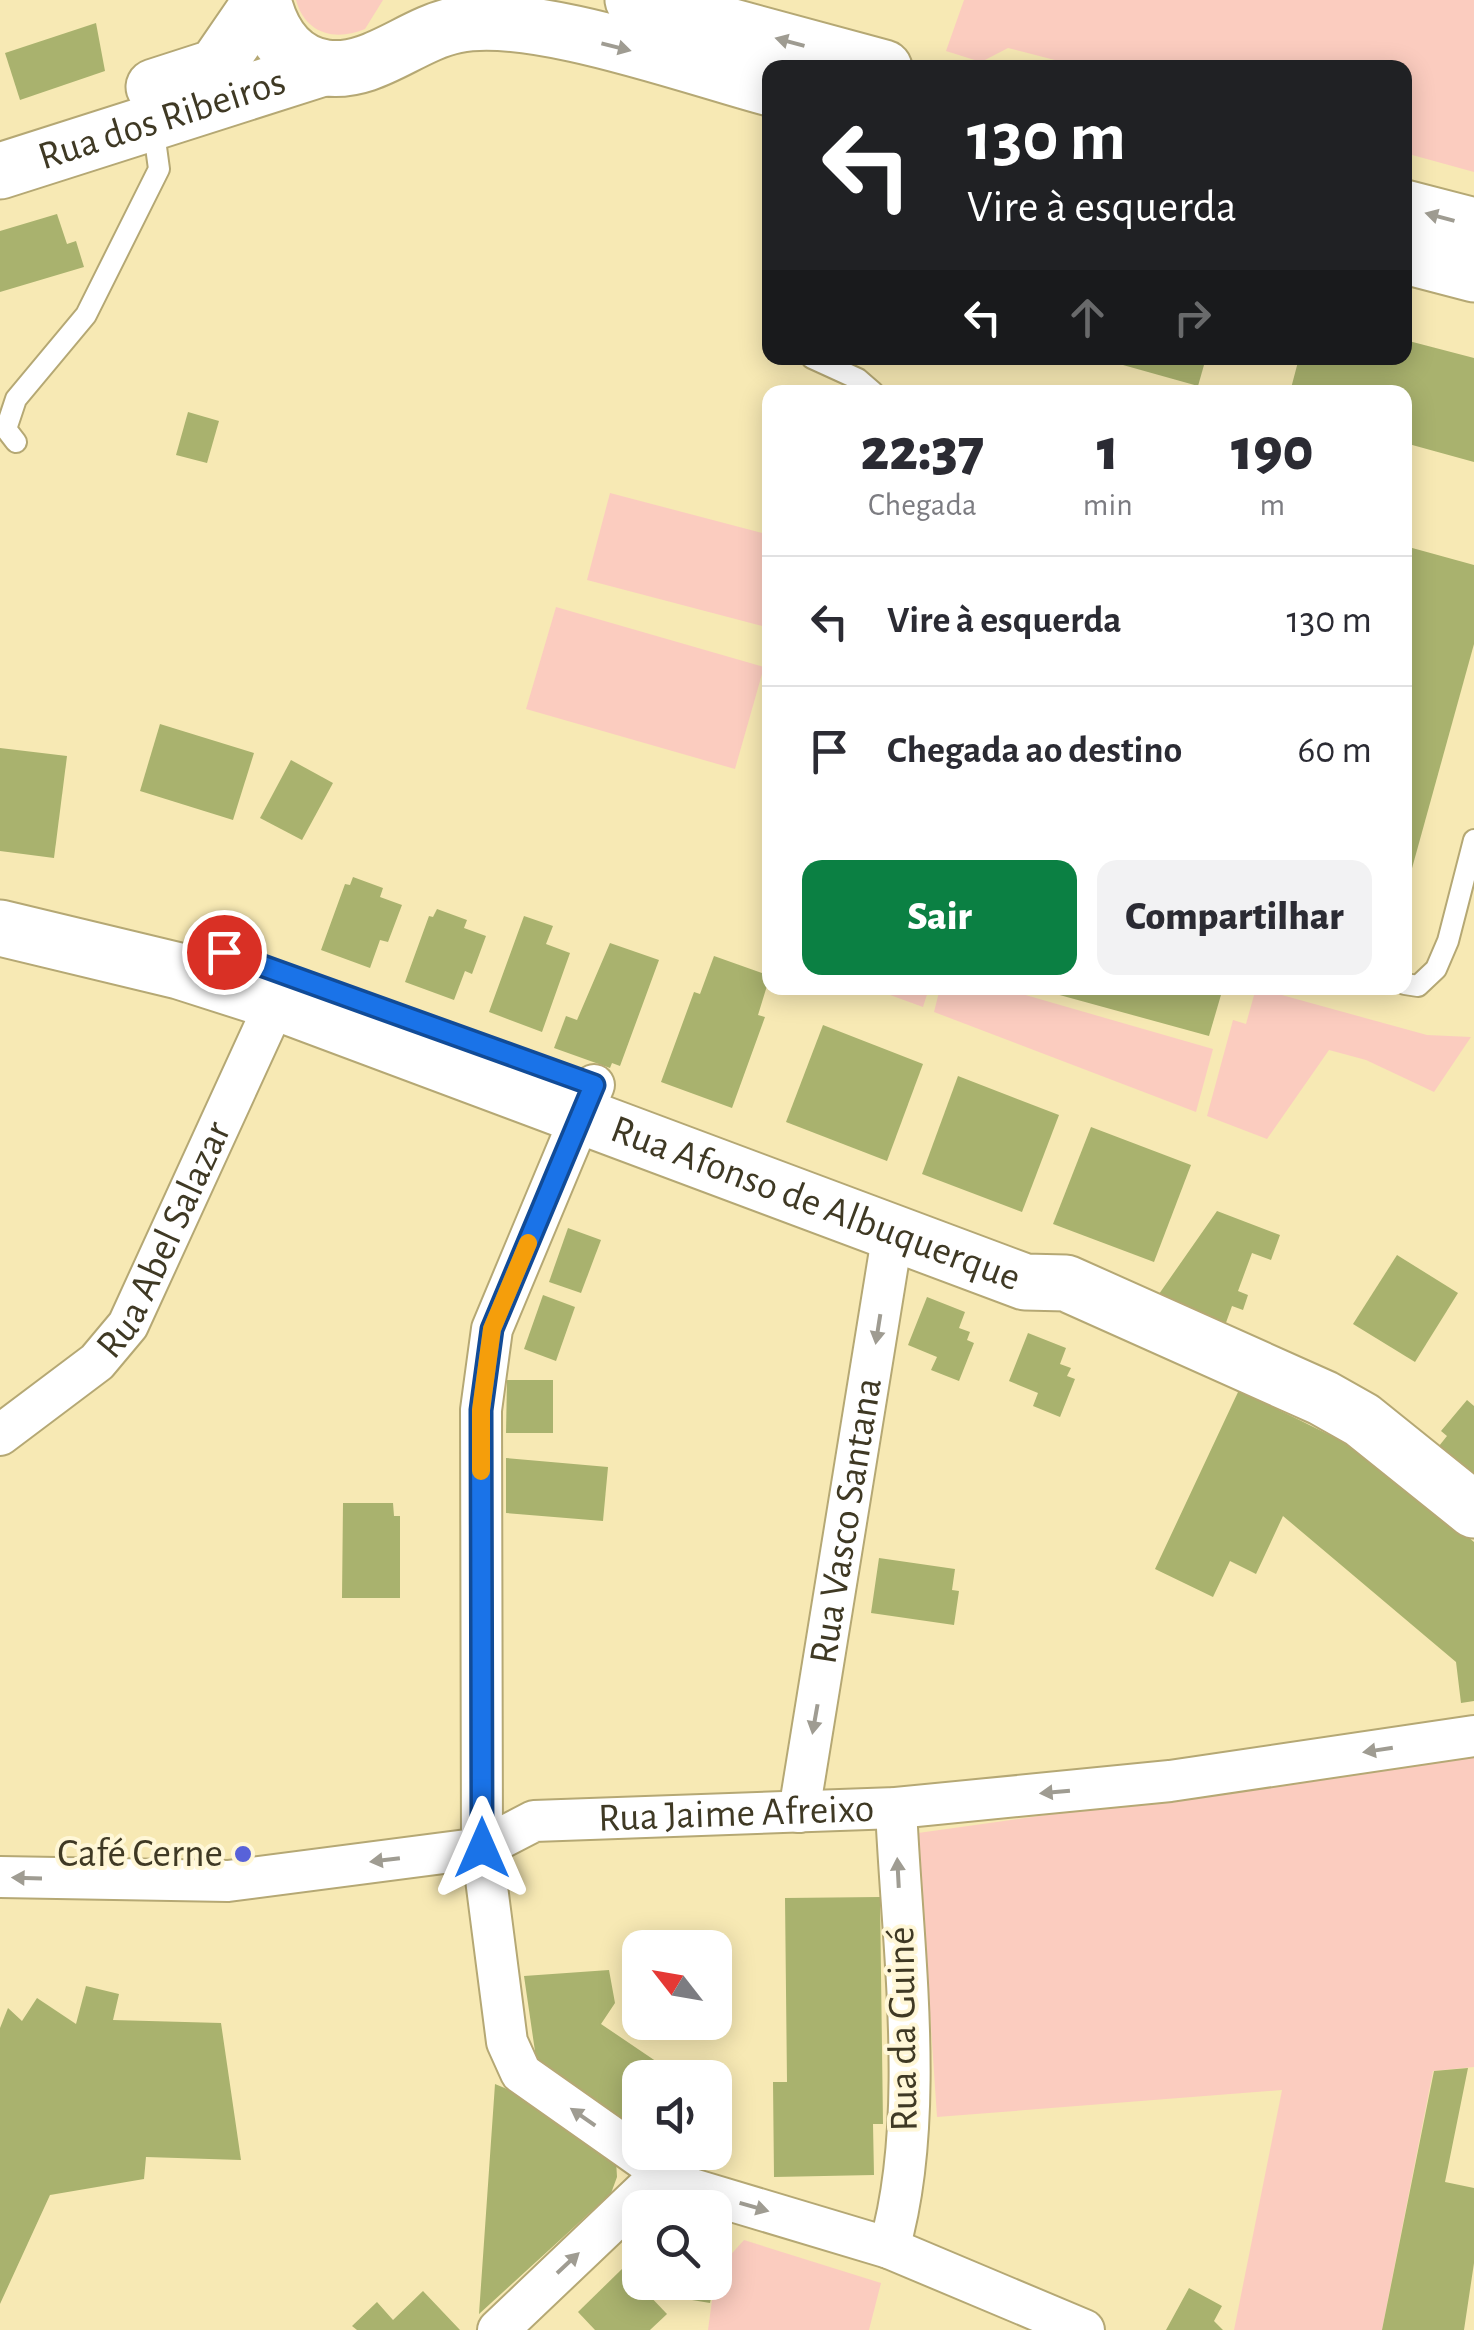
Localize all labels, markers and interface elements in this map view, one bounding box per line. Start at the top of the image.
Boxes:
one-way arrow [774,34,805,50]
one-way arrow [601,40,632,55]
street label: Rua dos Ribeiros [34,61,290,177]
icon: left [802,100,932,230]
text: 130 m [967,103,1126,173]
text: Vire à esquerda [967,185,1237,230]
one-way arrow [1424,208,1455,224]
icon: left [955,290,1010,345]
icon: ahead [1060,290,1115,345]
icon: right [1165,290,1220,345]
text: 22:37 [860,421,984,481]
text: 1 [1097,421,1119,481]
text: 190 [1231,421,1314,481]
text: Chegada [868,489,977,521]
text: min [1083,489,1133,521]
text: m [1259,489,1285,521]
icon: left [802,594,857,649]
text: Vire à esquerda [887,602,1122,640]
text: 130 m [1287,602,1372,640]
icon: arrive [802,724,857,779]
text: Chegada ao destino [887,732,1182,770]
text: 60 m [1297,732,1372,770]
button: Sair [802,860,1077,975]
button: Compartilhar [1097,860,1372,975]
pin [182,910,267,995]
icon: arrive [197,925,252,980]
street label: Rua Afonso de Albuquerque [606,1109,1026,1298]
street label: Rua Abel Salazar [89,1115,238,1366]
one-way arrow [870,1313,885,1345]
street label: Rua Vasco Santana [803,1375,889,1667]
one-way arrow [807,1703,822,1735]
one-way arrow [1361,1743,1393,1759]
one-way arrow [1039,1785,1071,1801]
street label: Rua Jaime Afreixo [597,1789,875,1839]
position arrow [430,1796,534,1900]
place label: Café Cerne [57,1834,223,1874]
marker: Café Cerne [232,1843,254,1865]
one-way arrow [369,1853,401,1869]
one-way arrow [890,1857,906,1889]
one-way arrow [10,1870,42,1886]
street label: Rua da Guiné [881,1926,925,2132]
north arrow [622,1930,732,2040]
map controls [622,1930,732,2300]
button: sound [622,2060,732,2170]
one-way arrow [570,2108,597,2127]
button: search [622,2190,732,2300]
one-way arrow [739,2200,770,2215]
one-way arrow [556,2252,580,2275]

